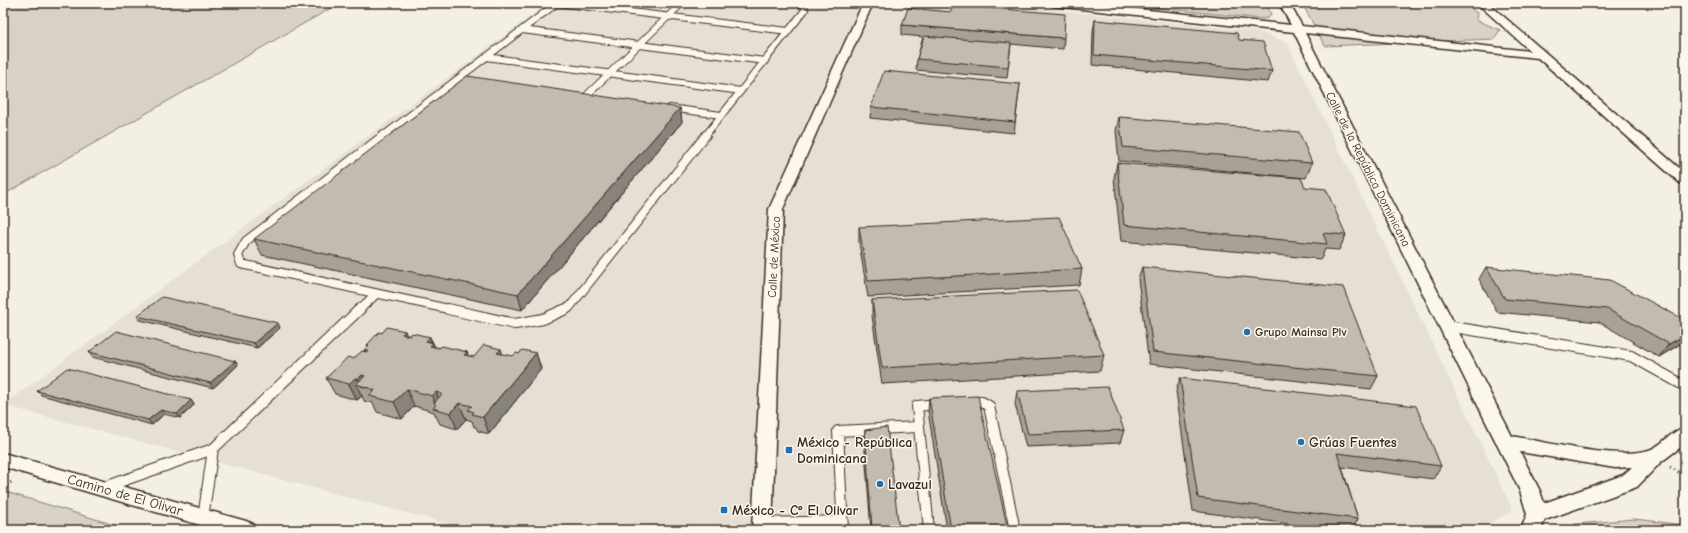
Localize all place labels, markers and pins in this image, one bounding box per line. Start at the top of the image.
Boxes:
place label: Grupo Mainsa Plv [1255,325,1347,339]
marker: Grupo Mainsa Plv [1242,327,1252,337]
place label: México - República Dominicana [797,434,912,467]
place label: Grúas Fuentes [1309,434,1397,451]
marker: Grúas Fuentes [1296,437,1306,447]
marker: México - República Dominicana [784,445,794,455]
place label: Lavazul [888,476,932,493]
marker: Lavazul [875,479,885,489]
place label: México - Cº El Olivar [732,502,859,519]
marker: México - Cº El Olivar [719,505,729,515]

